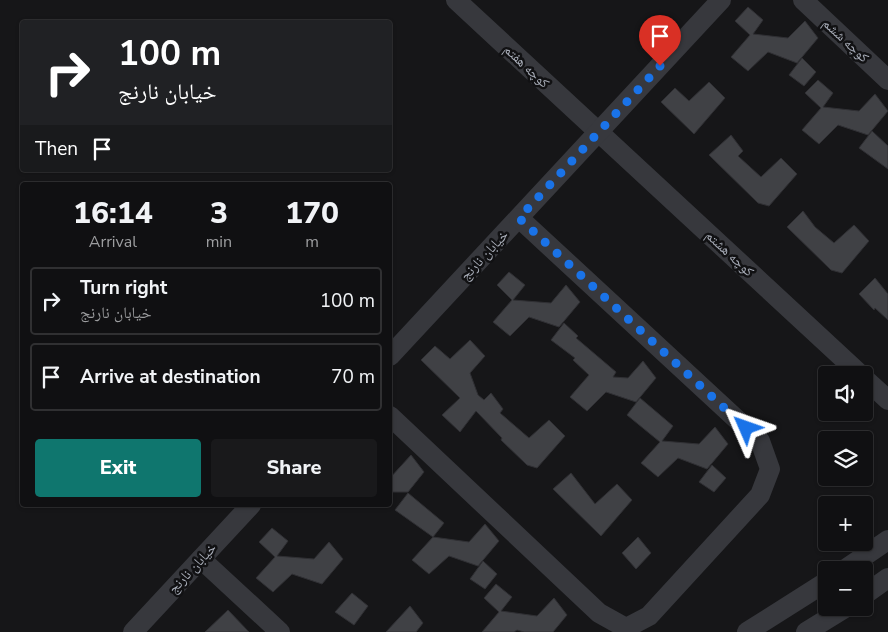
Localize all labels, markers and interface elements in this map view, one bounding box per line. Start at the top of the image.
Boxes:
street label: کوچه ششم [818,14,873,67]
pin [639,15,681,66]
icon: arrive [646,22,674,50]
text: 100 m [118,30,221,77]
icon: right [35,40,100,105]
street label: کوچه هفتم [500,40,554,93]
text: خیابان نارنج [118,77,216,107]
icon: arrive [88,135,116,163]
text: Then [35,136,78,162]
text: 16:14 [73,193,153,234]
text: 3 [210,193,228,234]
text: 170 [285,193,339,234]
street label: خیابان نارنج [456,226,513,285]
street label: کوچه هشتم [701,226,758,281]
text: Arrival [89,231,137,253]
text: min [206,231,232,253]
text: m [305,231,319,253]
text: Turn right [80,275,167,301]
icon: right [37,287,65,315]
text: 100 m [320,288,375,314]
text: خیابان نارنج [80,302,152,324]
icon: arrive [37,363,65,391]
text: Arrive at destination [80,364,261,390]
text: 70 m [331,364,375,390]
map controls [818,366,873,616]
button: sound [818,366,873,421]
position arrow [719,401,771,453]
button: layers [818,431,873,486]
button: Exit [35,439,201,497]
button: Share [211,439,377,497]
button: + [818,496,873,551]
street label: خیابان نارنج [164,539,221,598]
button: − [818,561,873,616]

